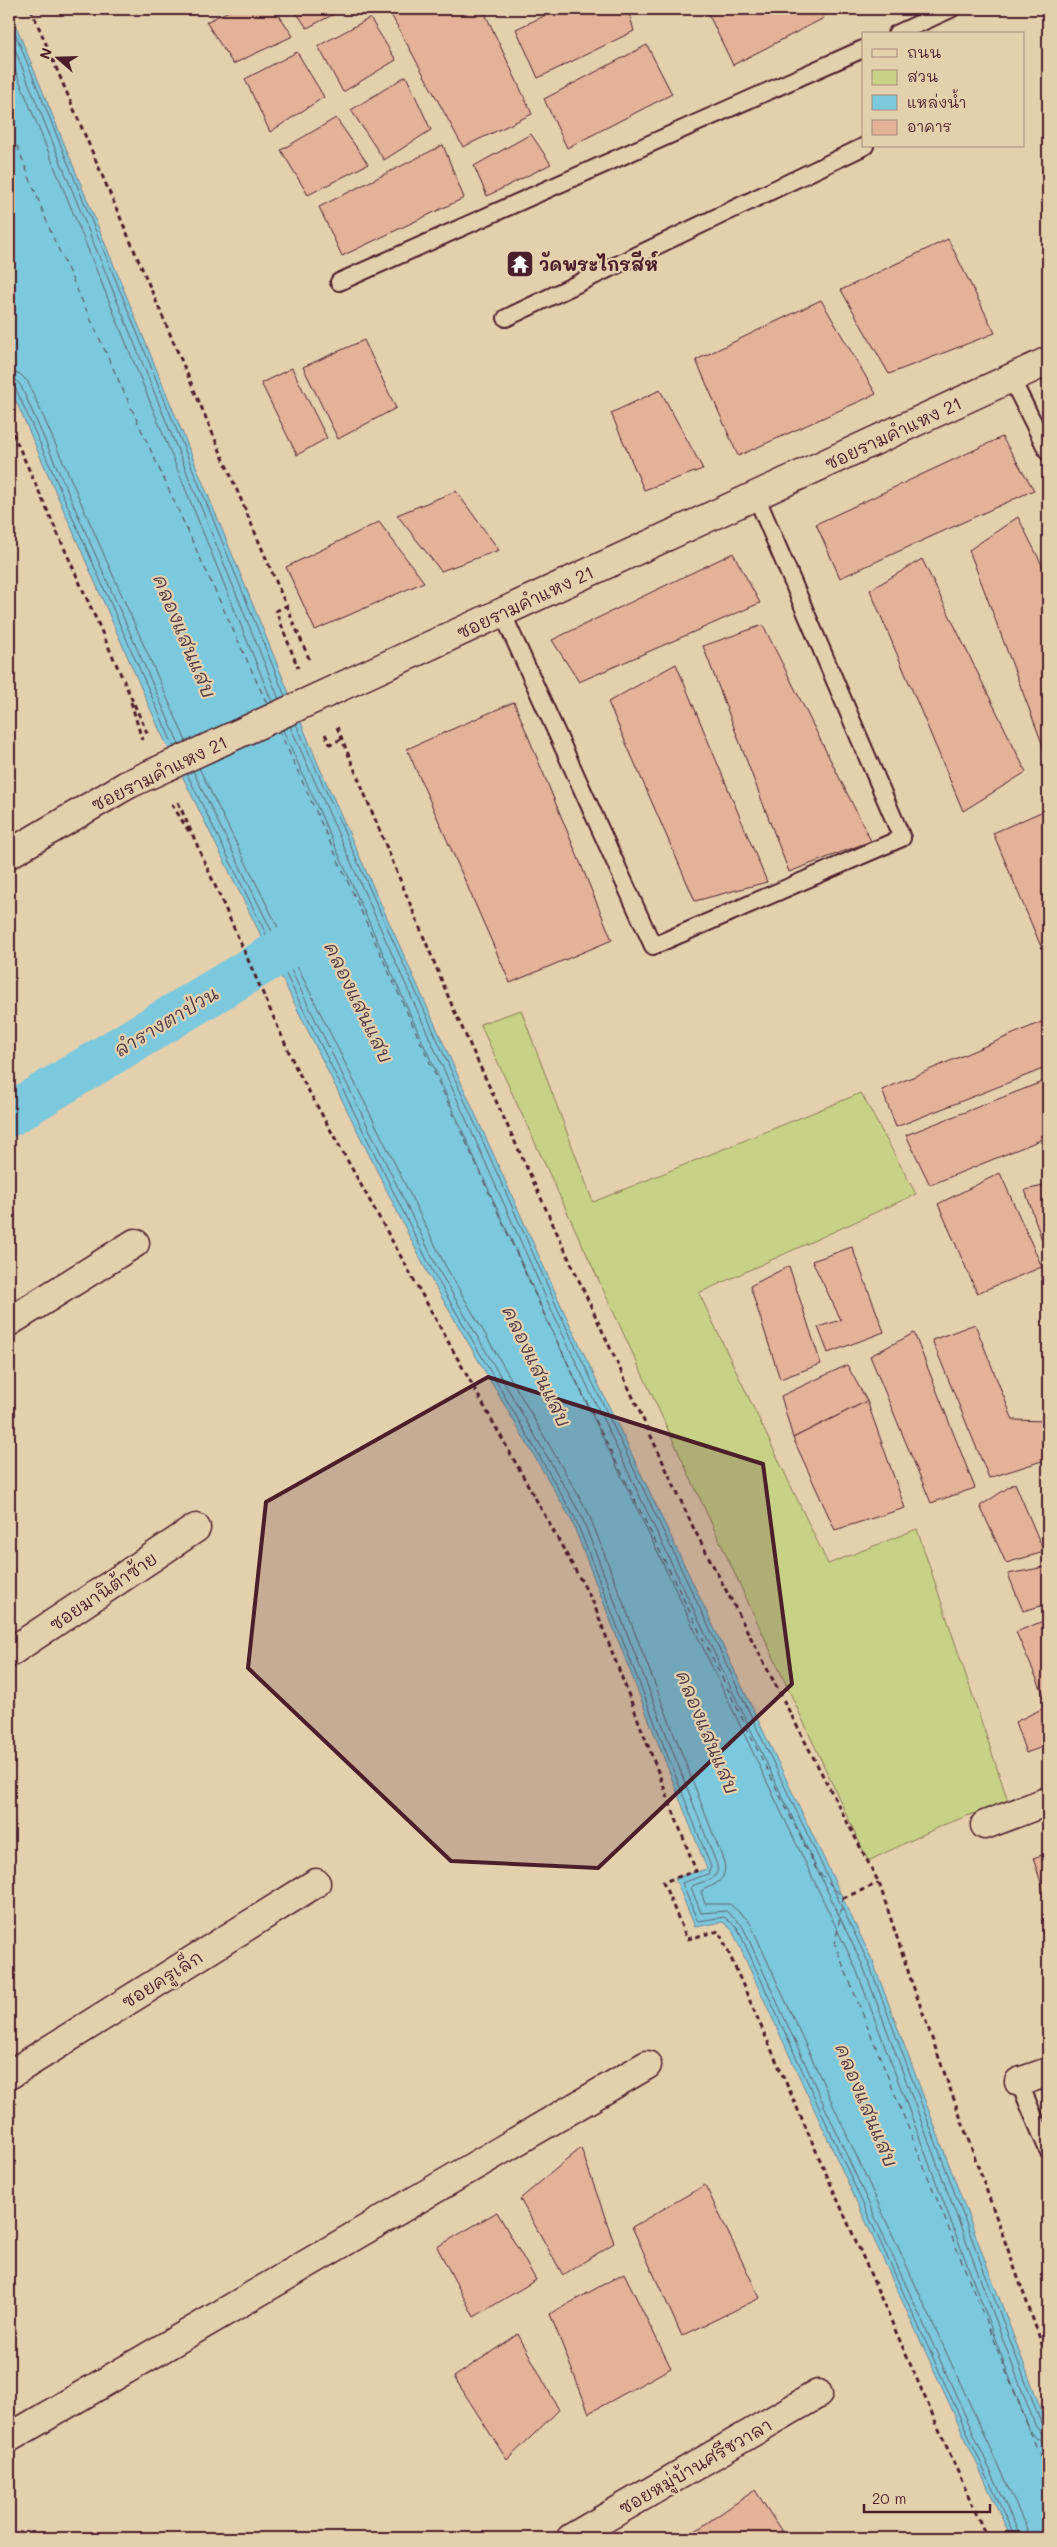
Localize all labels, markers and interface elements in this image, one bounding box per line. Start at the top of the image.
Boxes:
north arrow [32,32,82,82]
legend [862,32,1024,148]
text: ถนน [907,42,941,62]
text: N [35,45,56,62]
text: สวน [907,66,938,86]
text: แหล่งน้ำ [907,89,967,112]
text: อาคาร [907,116,952,136]
temple icon: วัดพระไกรสีห์ [505,249,535,279]
place label: วัดพระไกรสีห์ [539,250,659,276]
street label: ซอยรามคำแหง 21 [820,391,966,475]
street label: ซอยรามคำแหง 21 [452,560,598,644]
water label: คลองแสนแสบ [148,571,222,701]
street label: ซอยรามคำแหง 21 [87,730,231,816]
water label: คลองแสนแสบ [319,937,399,1067]
water label: ลำรางตาป่วน [109,980,223,1062]
water label: คลองแสนแสบ [497,1301,577,1431]
street label: ซอยมานิต้าซ้าย [44,1546,162,1636]
water label: คลองแสนแสบ [671,1667,745,1797]
street label: ซอยครูเล็ก [115,1942,208,2015]
water label: คลองแสนแสบ [830,2040,904,2170]
street label: ซอยหมู่บ้านศรีชวาลา [614,2412,777,2521]
scale bar [864,2482,991,2514]
text: 20 m [872,2488,906,2508]

